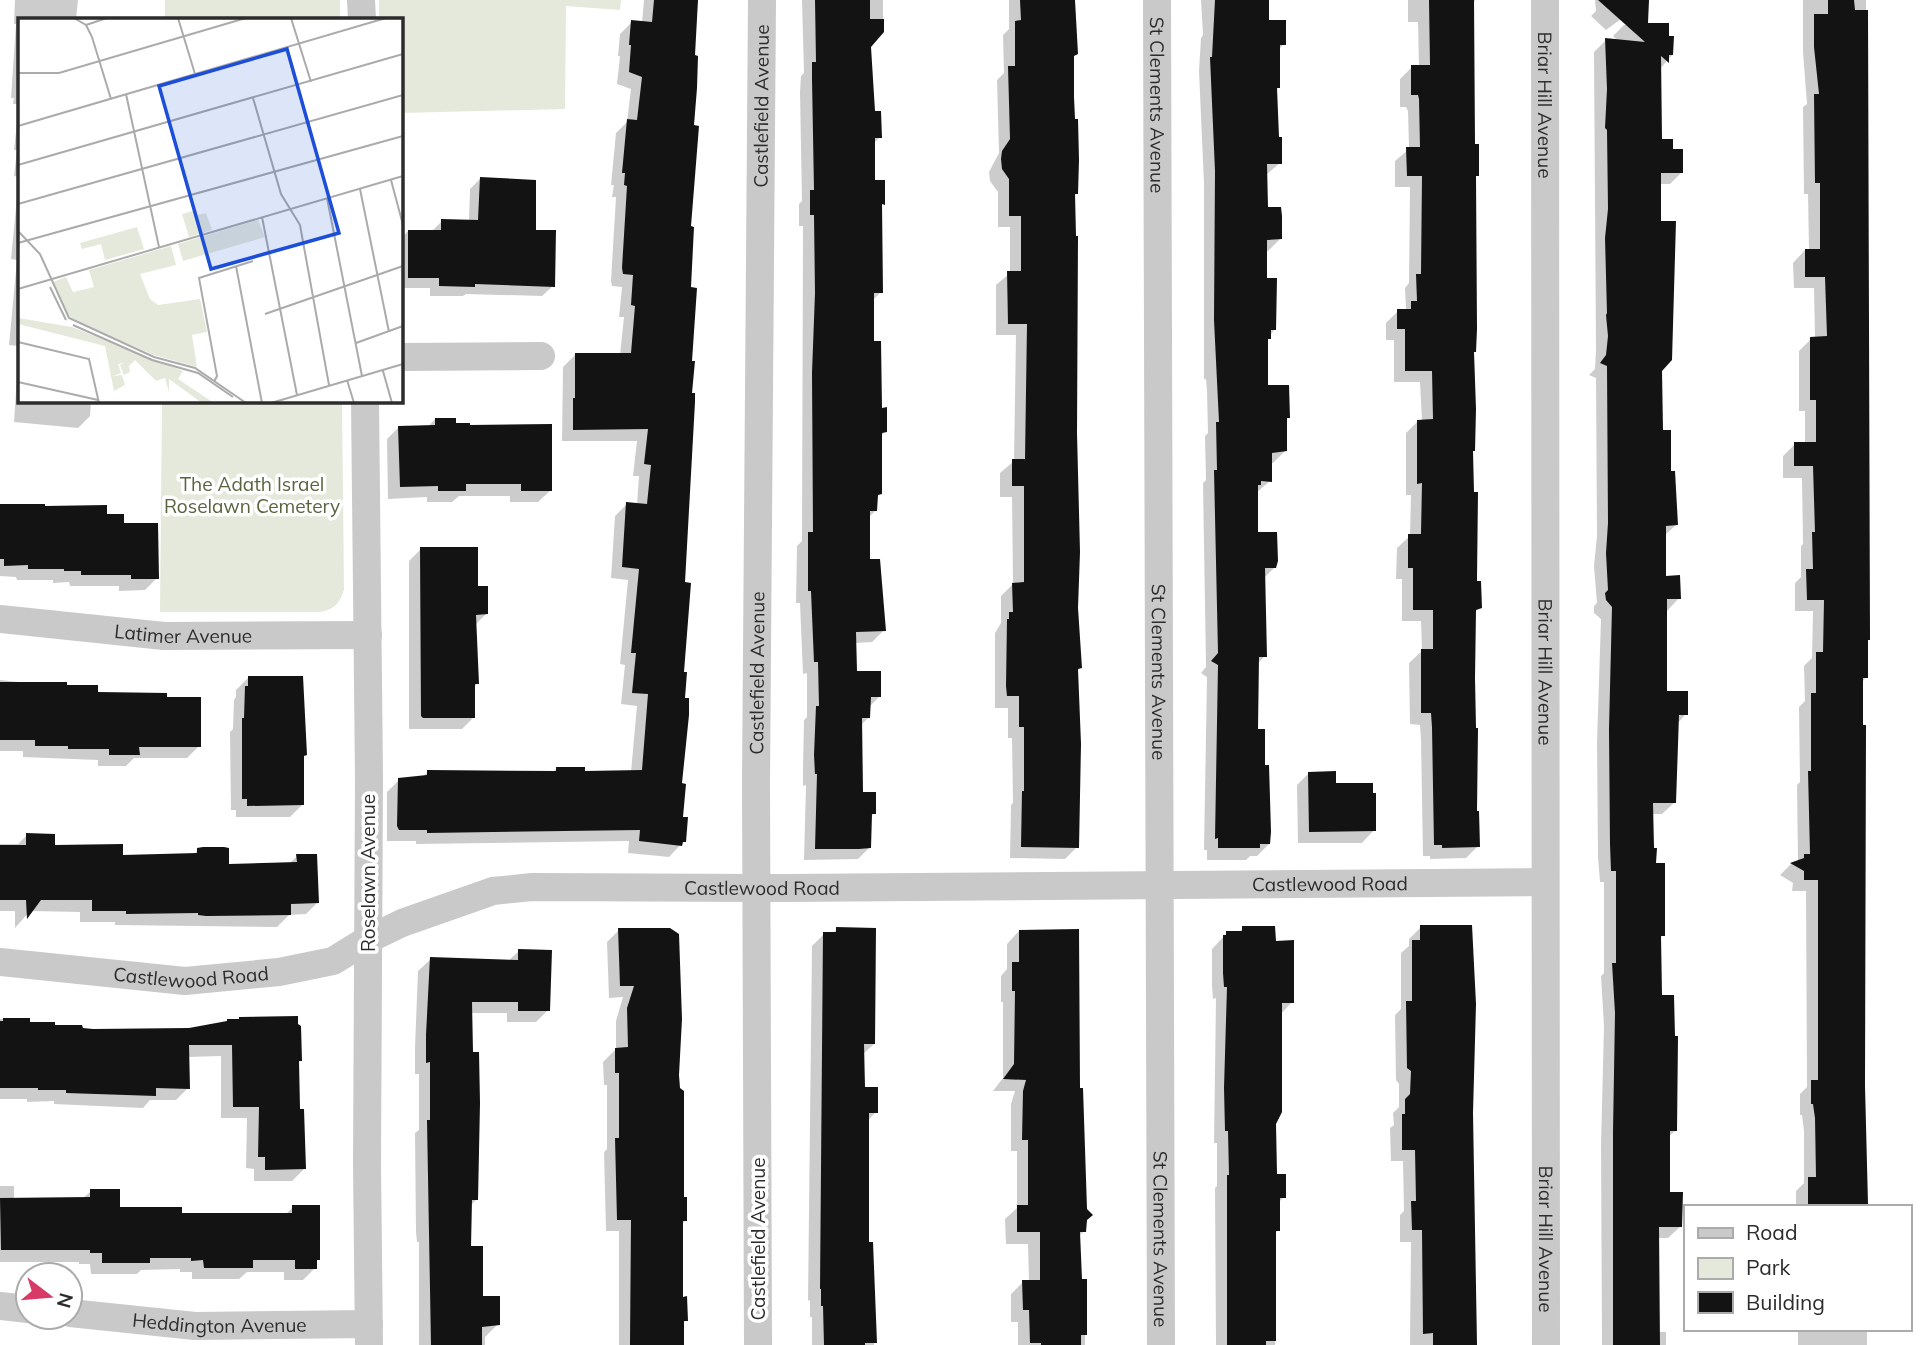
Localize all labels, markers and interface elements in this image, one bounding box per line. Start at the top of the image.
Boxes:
street label: St Clements Avenue [1145,17,1170,193]
inset map [18,18,402,402]
street label: Castlefield Avenue [749,24,774,188]
street label: Briar Hill Avenue [1533,31,1557,179]
park label: The Adath Israel Roselawn Cemetery [164,472,340,518]
street label: St Clements Avenue [1147,584,1171,760]
street label: Castlefield Avenue [744,591,769,755]
street label: Briar Hill Avenue [1533,598,1558,746]
street label: Latimer Avenue [113,619,252,648]
street label: Roselawn Avenue [356,794,380,952]
street label: Castlewood Road [1252,871,1408,896]
street label: Castlewood Road [684,876,840,900]
street label: Castlewood Road [112,961,270,993]
street label: St Clements Avenue [1148,1151,1173,1327]
street label: Castlefield Avenue [746,1157,770,1321]
street label: Briar Hill Avenue [1534,1165,1558,1313]
legend [1684,1205,1911,1331]
text: Road [1746,1219,1797,1245]
text: Park [1746,1254,1790,1280]
north arrow [14,1261,84,1331]
text: Building [1746,1289,1825,1315]
text: N [52,1290,79,1311]
street label: Heddington Avenue [131,1308,307,1338]

